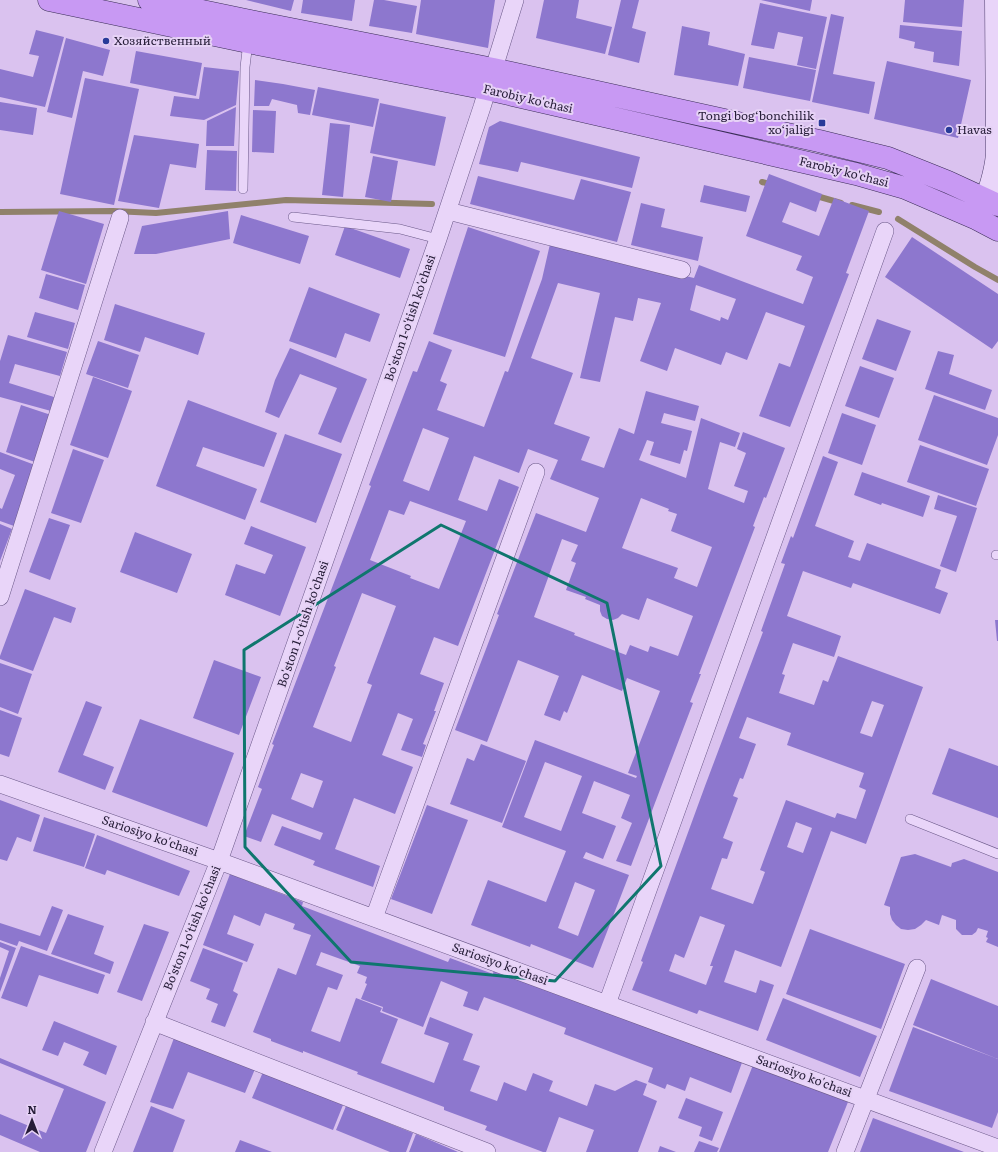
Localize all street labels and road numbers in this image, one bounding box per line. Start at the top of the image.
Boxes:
street label: Farobiy ko'chasi [482,79,575,117]
street label: Farobiy ko'chasi [798,151,891,191]
street label: Bo'ston 1-o'tish ko'chasi [379,252,439,384]
street label: Bo'ston 1-o'tish ko'chasi [272,558,332,690]
street label: Sariosiyo ko'chasi [100,810,201,860]
street label: Bo'ston 1-o'tish ko'chasi [158,863,224,993]
street label: Sariosiyo ko'chasi [450,937,551,989]
street label: Sariosiyo ko'chasi [754,1049,855,1101]

